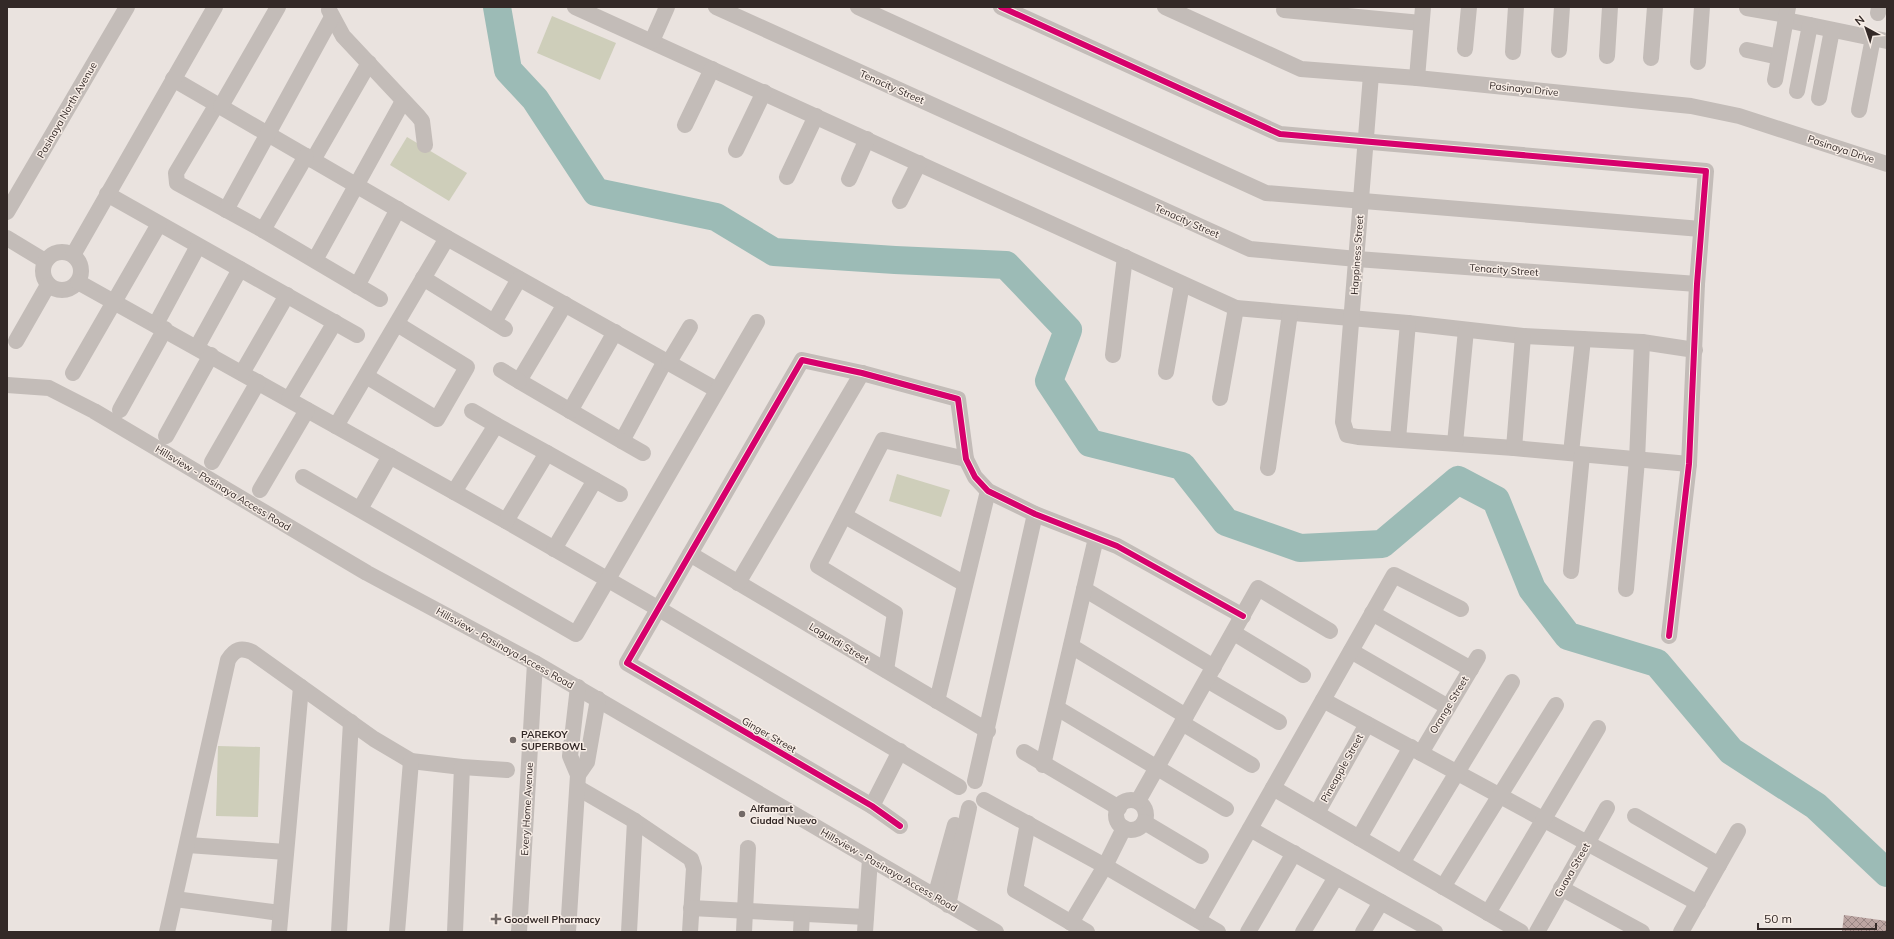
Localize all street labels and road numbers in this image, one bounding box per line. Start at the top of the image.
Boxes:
street label: Pasinaya North Avenue [34,59,100,161]
street label: Tenacity Street [858,67,927,107]
street label: Pasinaya Drive [1489,79,1559,99]
street label: Pasinaya Drive [1806,132,1876,166]
street label: Tenacity Street [1153,201,1222,241]
street label: Happiness Street [1348,214,1366,295]
street label: Tenacity Street [1469,261,1539,279]
street label: Hillsview - Pasinaya Access Road [153,442,293,534]
street label: Hillsview - Pasinaya Access Road [434,605,576,691]
street label: Lagundi Street [807,620,872,666]
street label: Orange Street [1427,673,1472,736]
street label: Ginger Street [739,714,799,756]
street label: Pineapple Street [1318,731,1366,805]
street label: Every Home Avenue [518,762,536,856]
street label: Hillsview - Pasinaya Access Road [818,825,960,915]
street label: Guava Street [1551,840,1593,899]

